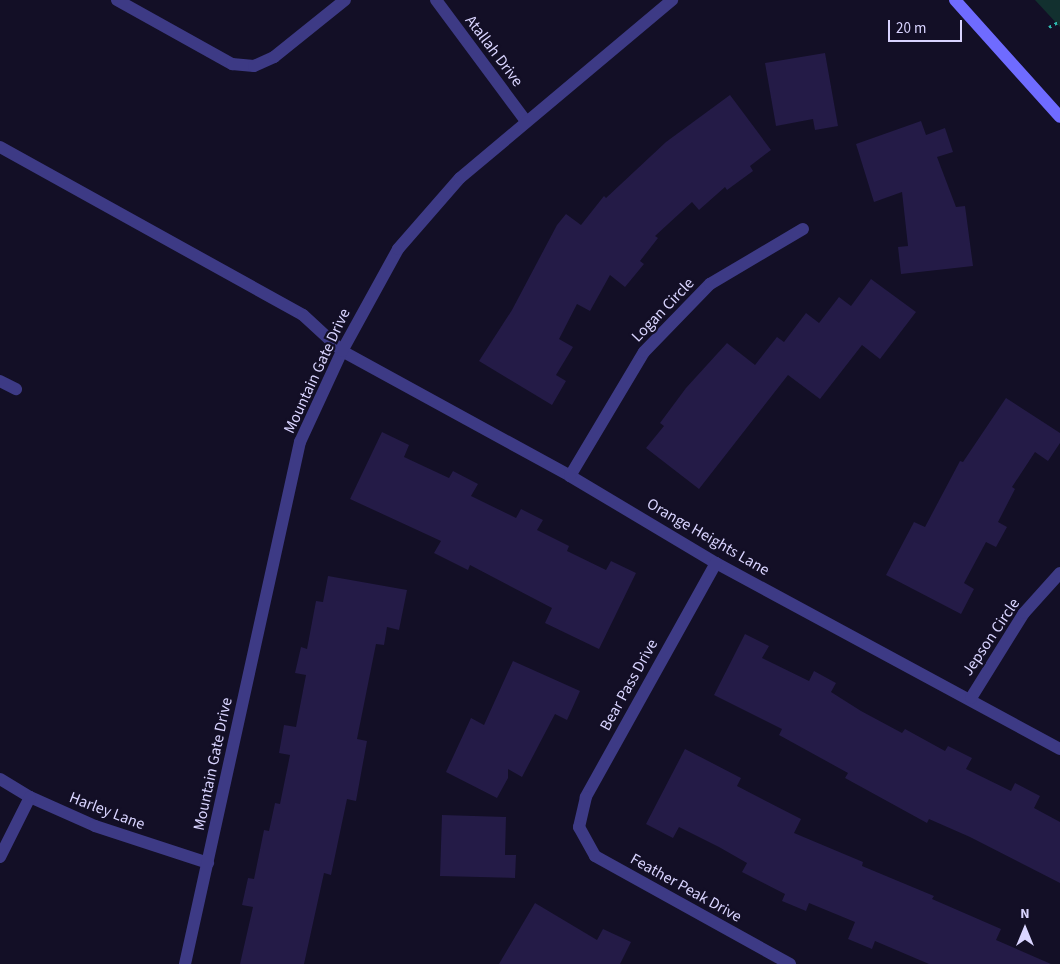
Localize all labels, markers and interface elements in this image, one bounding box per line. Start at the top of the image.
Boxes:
scale bar [890,10,964,42]
street label: Atallah Drive [461,12,527,90]
text: 20 m [896,18,926,39]
street label: Logan Circle [628,274,698,346]
street label: Mountain Gate Drive [280,306,354,436]
street label: Orange Heights Lane [643,494,773,580]
street label: Jepson Circle [958,595,1024,679]
street label: Bear Pass Drive [596,636,662,734]
street label: Mountain Gate Drive [190,696,236,832]
street label: Harley Lane [67,788,147,834]
street label: Feather Peak Drive [627,849,745,927]
north arrow [1000,904,1050,954]
text: N [1020,904,1030,924]

